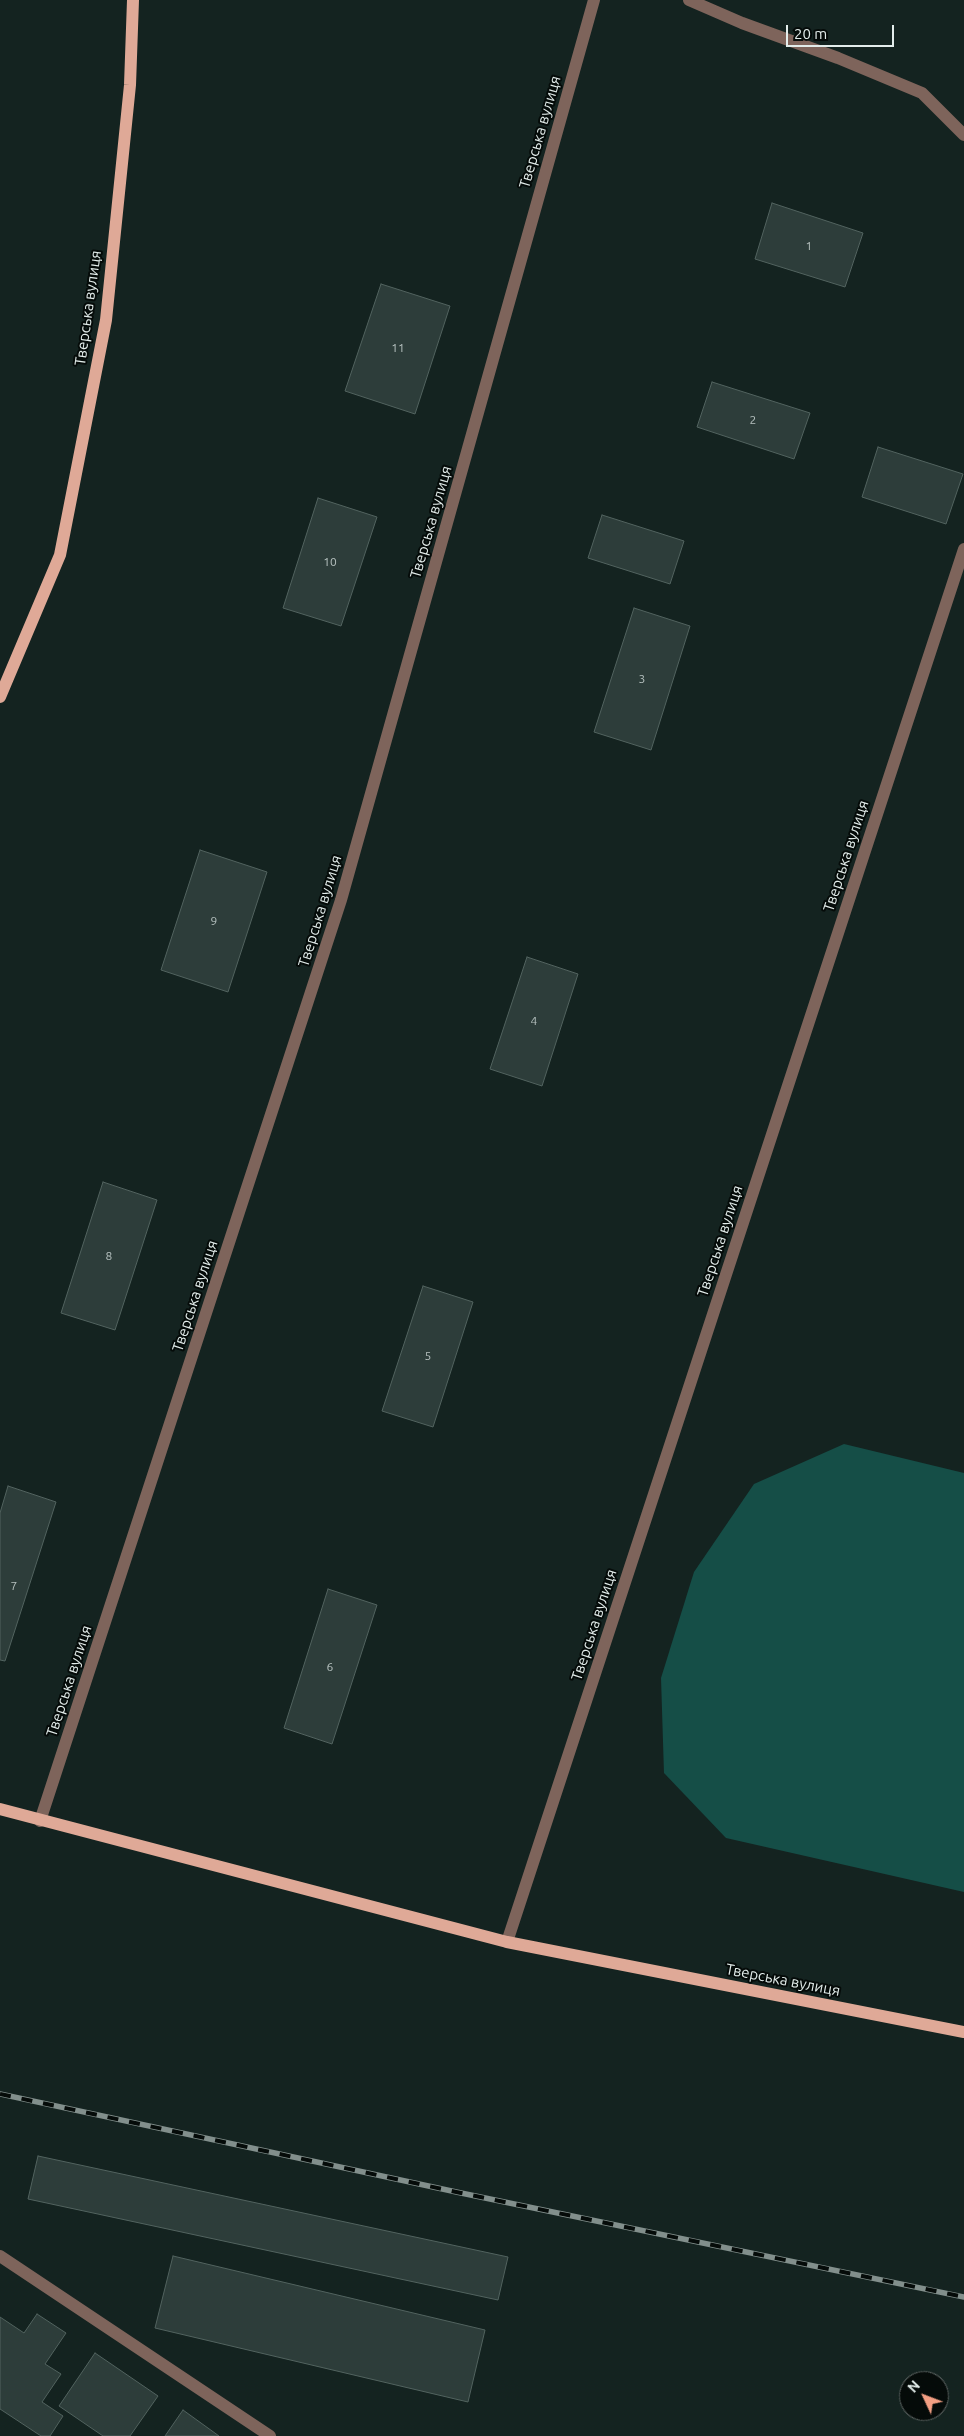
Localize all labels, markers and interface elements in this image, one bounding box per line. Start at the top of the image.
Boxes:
scale bar [789,15,896,47]
text: 20 m [794,25,827,42]
street label: Тверська вулиця [515,74,565,190]
house number: 1 [806,239,812,253]
street label: Тверська вулиця [71,249,105,367]
house number: 11 [391,341,405,355]
house number: 2 [750,413,756,427]
street label: Тверська вулиця [406,464,456,580]
house number: 10 [323,555,337,569]
house number: 3 [639,672,645,686]
street label: Тверська вулиця [819,798,873,914]
street label: Тверська вулиця [294,853,346,969]
house number: 9 [211,914,217,928]
house number: 4 [531,1014,537,1028]
street label: Тверська вулиця [693,1183,747,1299]
street label: Тверська вулиця [168,1238,222,1354]
house number: 8 [106,1249,112,1263]
house number: 5 [425,1349,431,1363]
street label: Тверська вулиця [567,1567,621,1683]
house number: 7 [11,1579,17,1593]
street label: Тверська вулиця [42,1623,96,1739]
house number: 6 [327,1660,333,1674]
street label: Тверська вулиця [724,1960,842,2000]
north arrow [899,2371,949,2421]
text: N [904,2377,923,2396]

